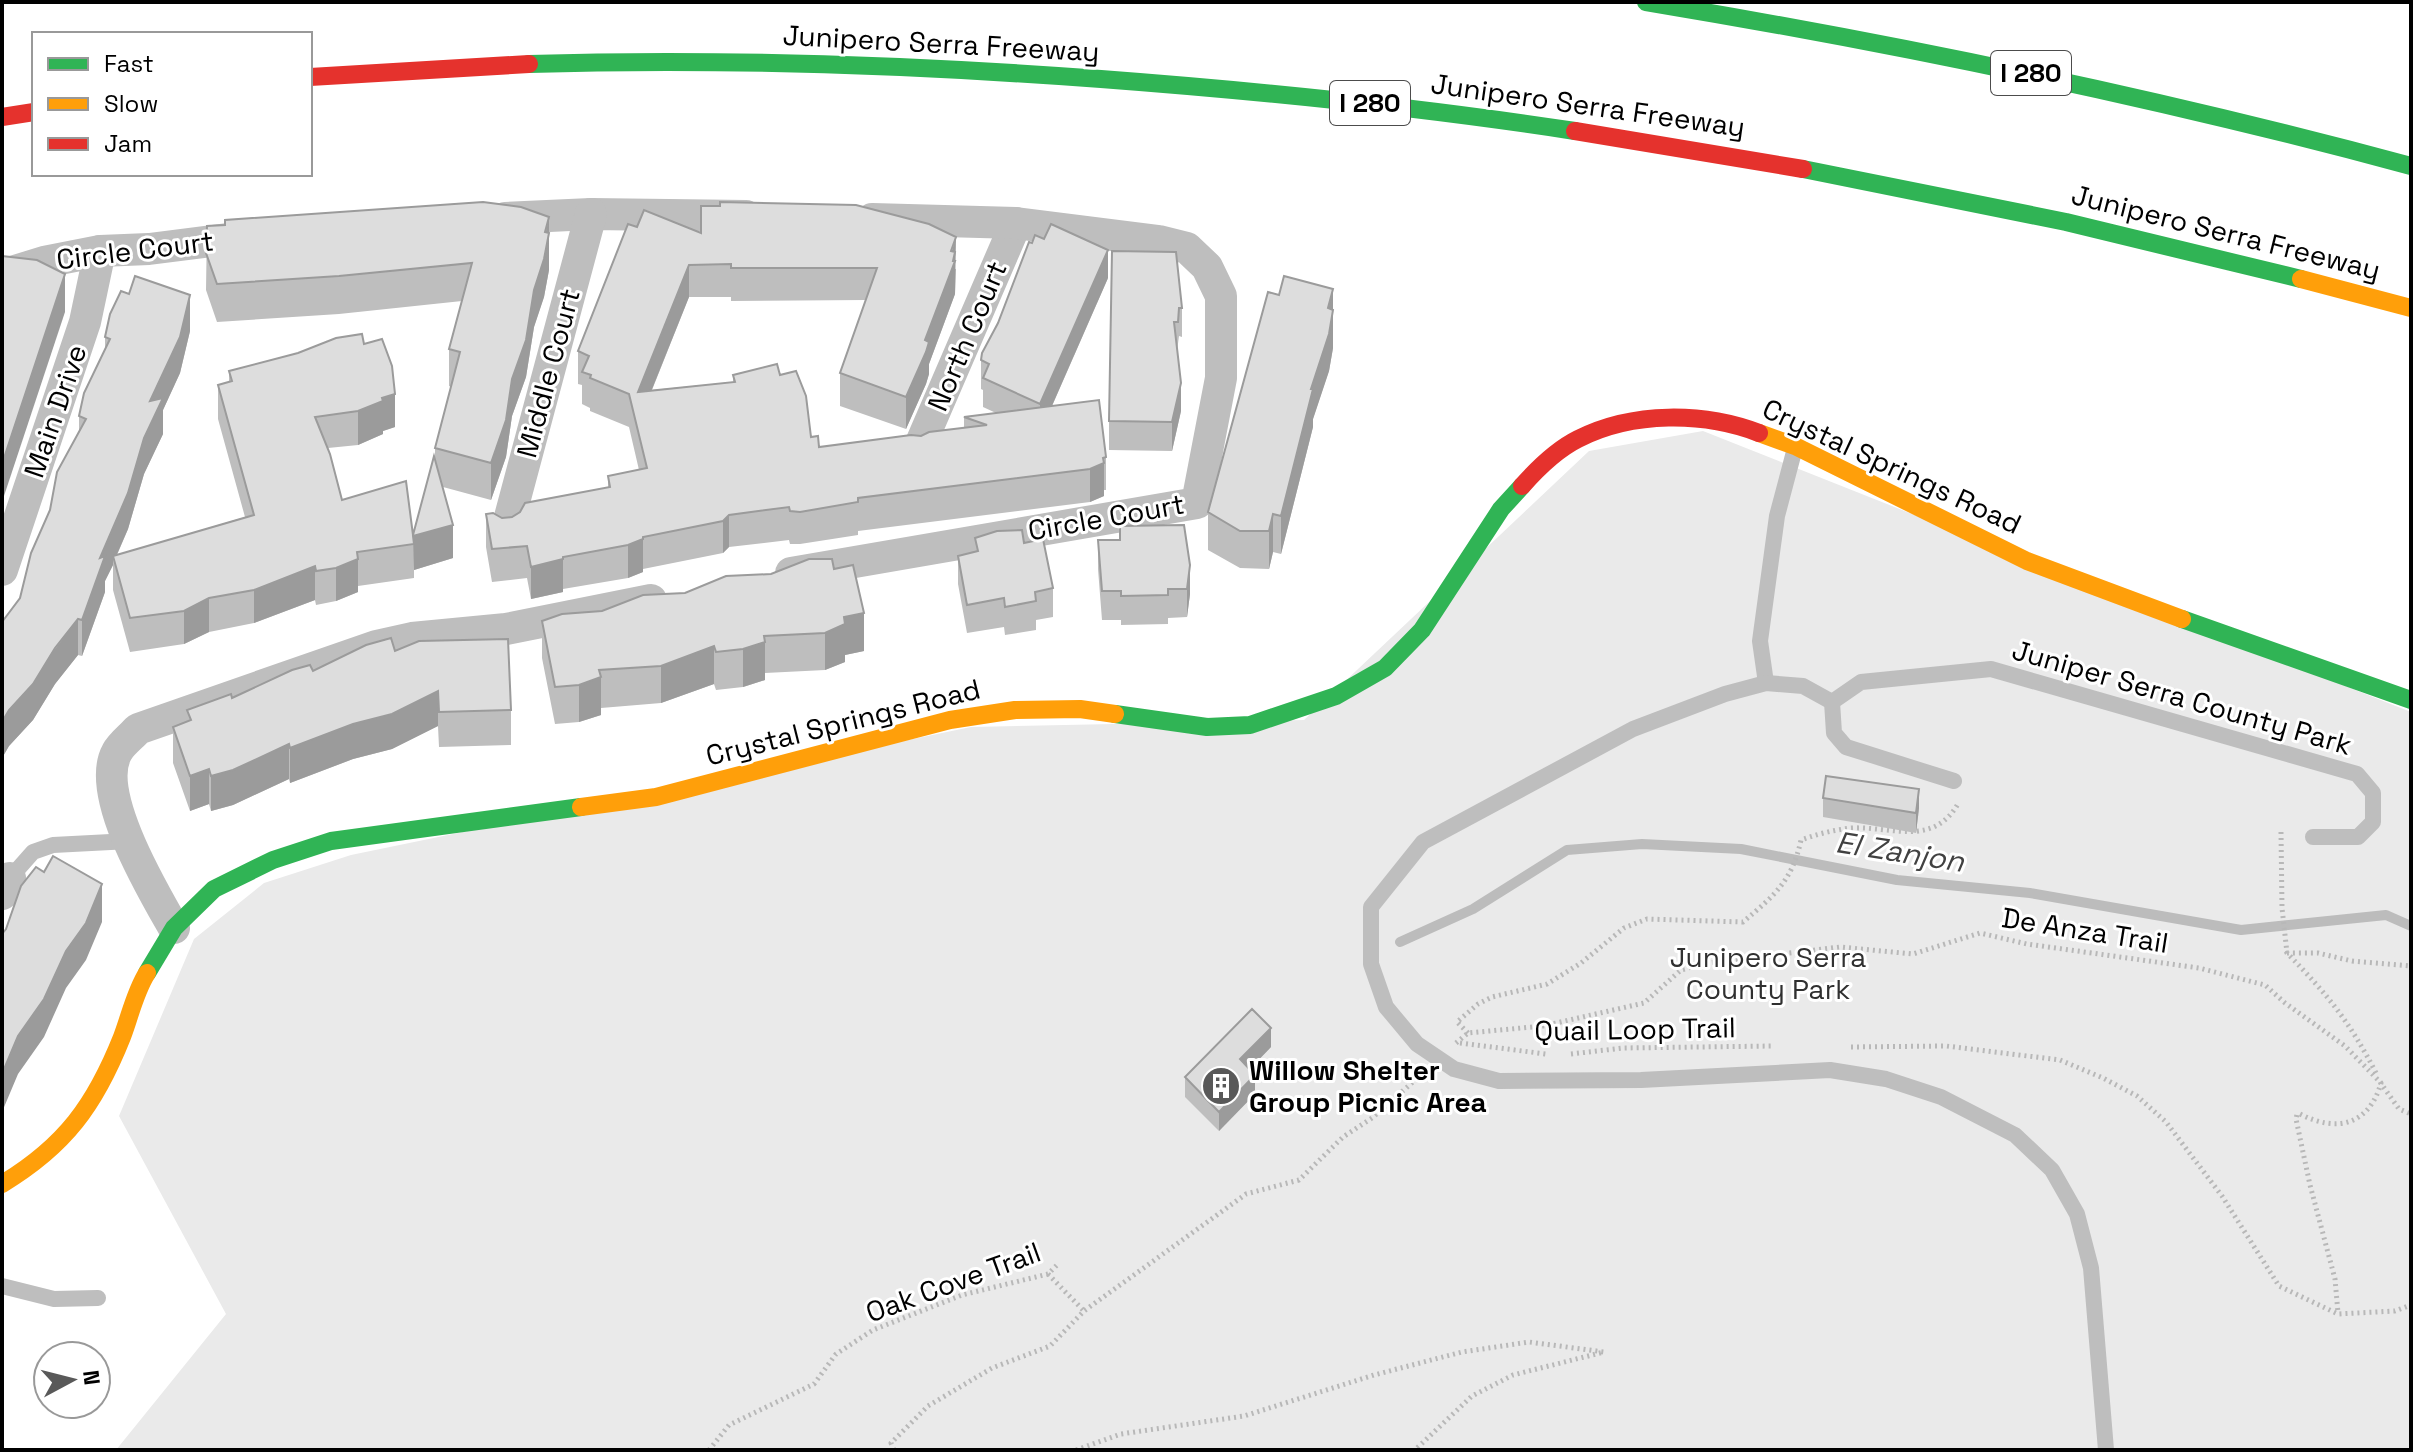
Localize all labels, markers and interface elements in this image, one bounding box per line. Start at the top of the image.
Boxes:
street label: Junipero Serra Freeway [782,17,1100,69]
legend [32,32,312,176]
text: Fast [104,48,154,79]
road number: I 280 [1991,51,2071,95]
street label: Junipero Serra Freeway [1429,65,1747,145]
road number: I 280 [1330,81,1410,125]
text: Slow [104,88,158,119]
text: Jam [104,128,152,159]
street label: Junipero Serra Freeway [2068,176,2384,288]
street label: Circle Court [54,222,216,278]
street label: North Court [919,256,1015,416]
street label: Middle Court [508,284,588,462]
street label: Main Drive [15,340,95,482]
street label: Crystal Springs Road [1757,390,2027,542]
street label: Circle Court [1025,486,1187,548]
street label: Juniper Serra County Park [2008,631,2356,763]
street label: Crystal Springs Road [702,670,984,774]
water label: El Zanjon [1833,822,1968,881]
street label: De Anza Trail [1999,899,2171,961]
park label: Junipero Serra County Park [1670,939,1866,1007]
street label: Quail Loop Trail [1534,1009,1736,1049]
place label: Willow Shelter Group Picnic Area [1249,1052,1487,1120]
building icon: Willow Shelter Group Picnic Area [1200,1065,1242,1107]
street label: Oak Cove Trail [861,1234,1045,1330]
north arrow [32,1340,112,1420]
text: N [77,1369,107,1387]

